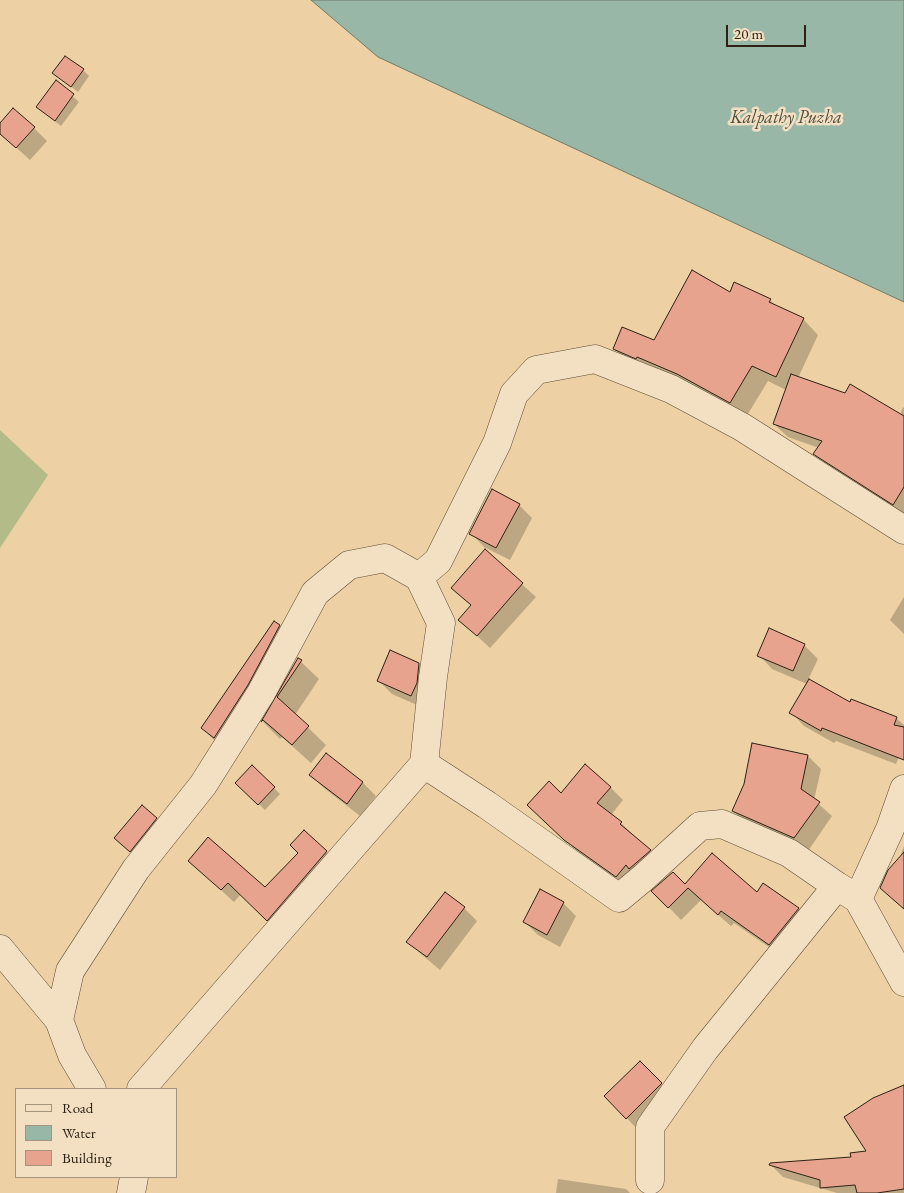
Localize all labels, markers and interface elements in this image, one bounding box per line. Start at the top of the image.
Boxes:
scale bar [729,15,809,47]
text: 20 m [734,24,763,43]
water label: Kalpathy Puzha [730,107,842,129]
legend [15,1088,178,1178]
text: Road [62,1098,93,1117]
text: Water [62,1123,96,1142]
text: Building [62,1148,112,1167]

